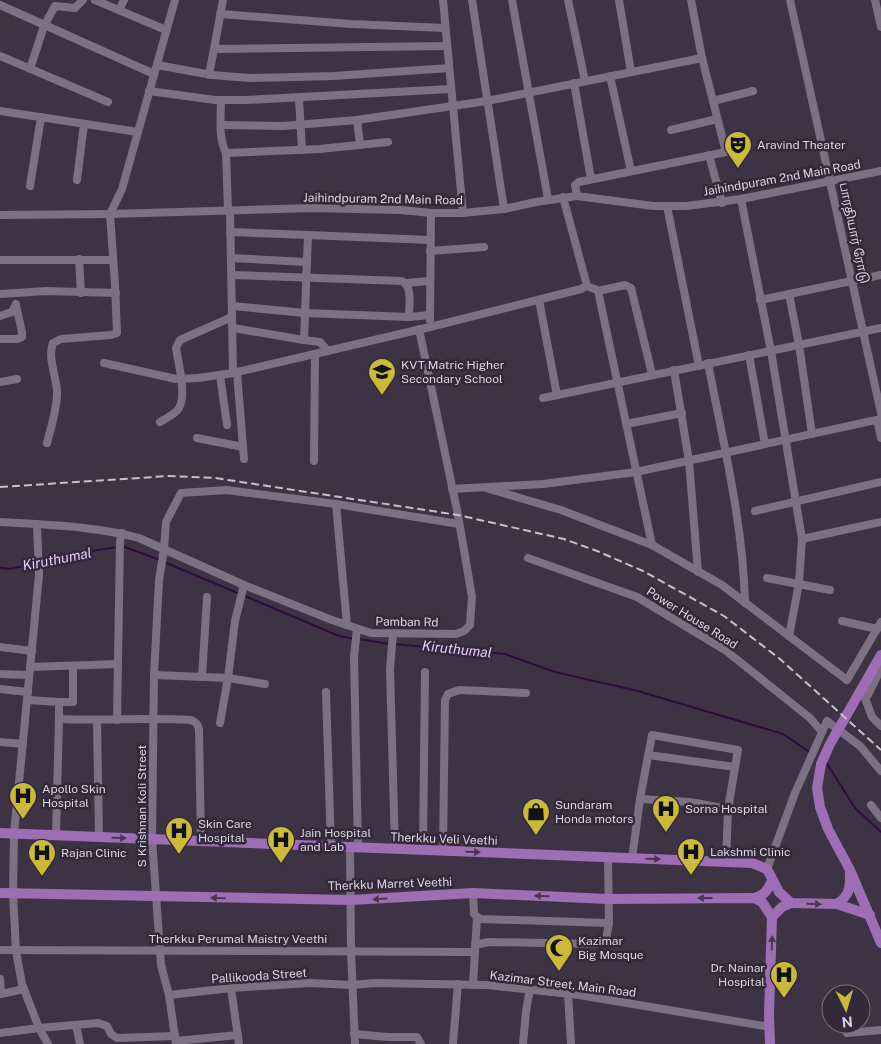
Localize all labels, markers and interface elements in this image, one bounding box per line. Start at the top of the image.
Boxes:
theatre icon: Aravind Theater [723,130,753,169]
place label: Aravind Theater [757,138,846,152]
street label: Jaihindpuram 2nd Main Road [702,157,862,199]
street label: பாரதியார் ரோடு [835,181,872,285]
street label: Jaihindpuram 2nd Main Road [303,191,463,207]
school or university icon: KVT Matric Higher Secondary School [367,357,397,396]
place label: KVT Matric Higher Secondary School [401,358,505,386]
water label: Kiruthumal [21,544,93,574]
street label: Power House Road [644,584,740,652]
street label: Pamban Rd [375,614,439,630]
water label: Kiruthumal [421,637,493,661]
street label: S Krishnan Koli Street [135,745,149,867]
hospital icon: Apollo Skin Hospital [8,781,38,820]
place label: Apollo Skin Hospital [42,782,106,810]
hospital icon: Sorna Hospital [651,794,681,833]
shop icon: Sundaram Honda motors [521,797,551,836]
place label: Sundaram Honda motors [555,798,633,826]
place label: Sorna Hospital [685,802,768,816]
hospital icon: Skin Care Hospital [164,816,194,855]
place label: Skin Care Hospital [198,817,252,845]
hospital icon: Jain Hospital and Lab [266,825,296,864]
place label: Jain Hospital and Lab [300,826,371,854]
street label: Therkku Veli Veethi [390,830,498,848]
one-way arrow [111,834,127,842]
hospital icon: Lakshmi Clinic [676,837,706,876]
hospital icon: Rajan Clinic [27,838,57,877]
place label: Lakshmi Clinic [710,845,791,859]
place label: Rajan Clinic [61,846,127,860]
one-way arrow [466,849,482,857]
one-way arrow [645,856,661,864]
street label: Therkku Marret Veethi [328,875,452,893]
one-way arrow [534,892,550,900]
one-way arrow [209,893,225,901]
one-way arrow [697,894,713,902]
one-way arrow [372,895,388,903]
one-way arrow [806,900,822,908]
street label: Therkku Perumal Maistry Veethi [149,932,327,946]
mosque icon: Kazimar Big Mosque [544,933,574,972]
place label: Kazimar Big Mosque [578,934,644,962]
one-way arrow [768,935,776,951]
hospital icon: Dr. Nainar Hospital [769,960,799,999]
place label: Dr. Nainar Hospital [710,961,765,989]
street label: Pallikooda Street [211,966,308,986]
street label: Kazimar Street, Main Road [489,968,637,1000]
north arrow [821,984,871,1034]
text: N [841,1014,853,1030]

